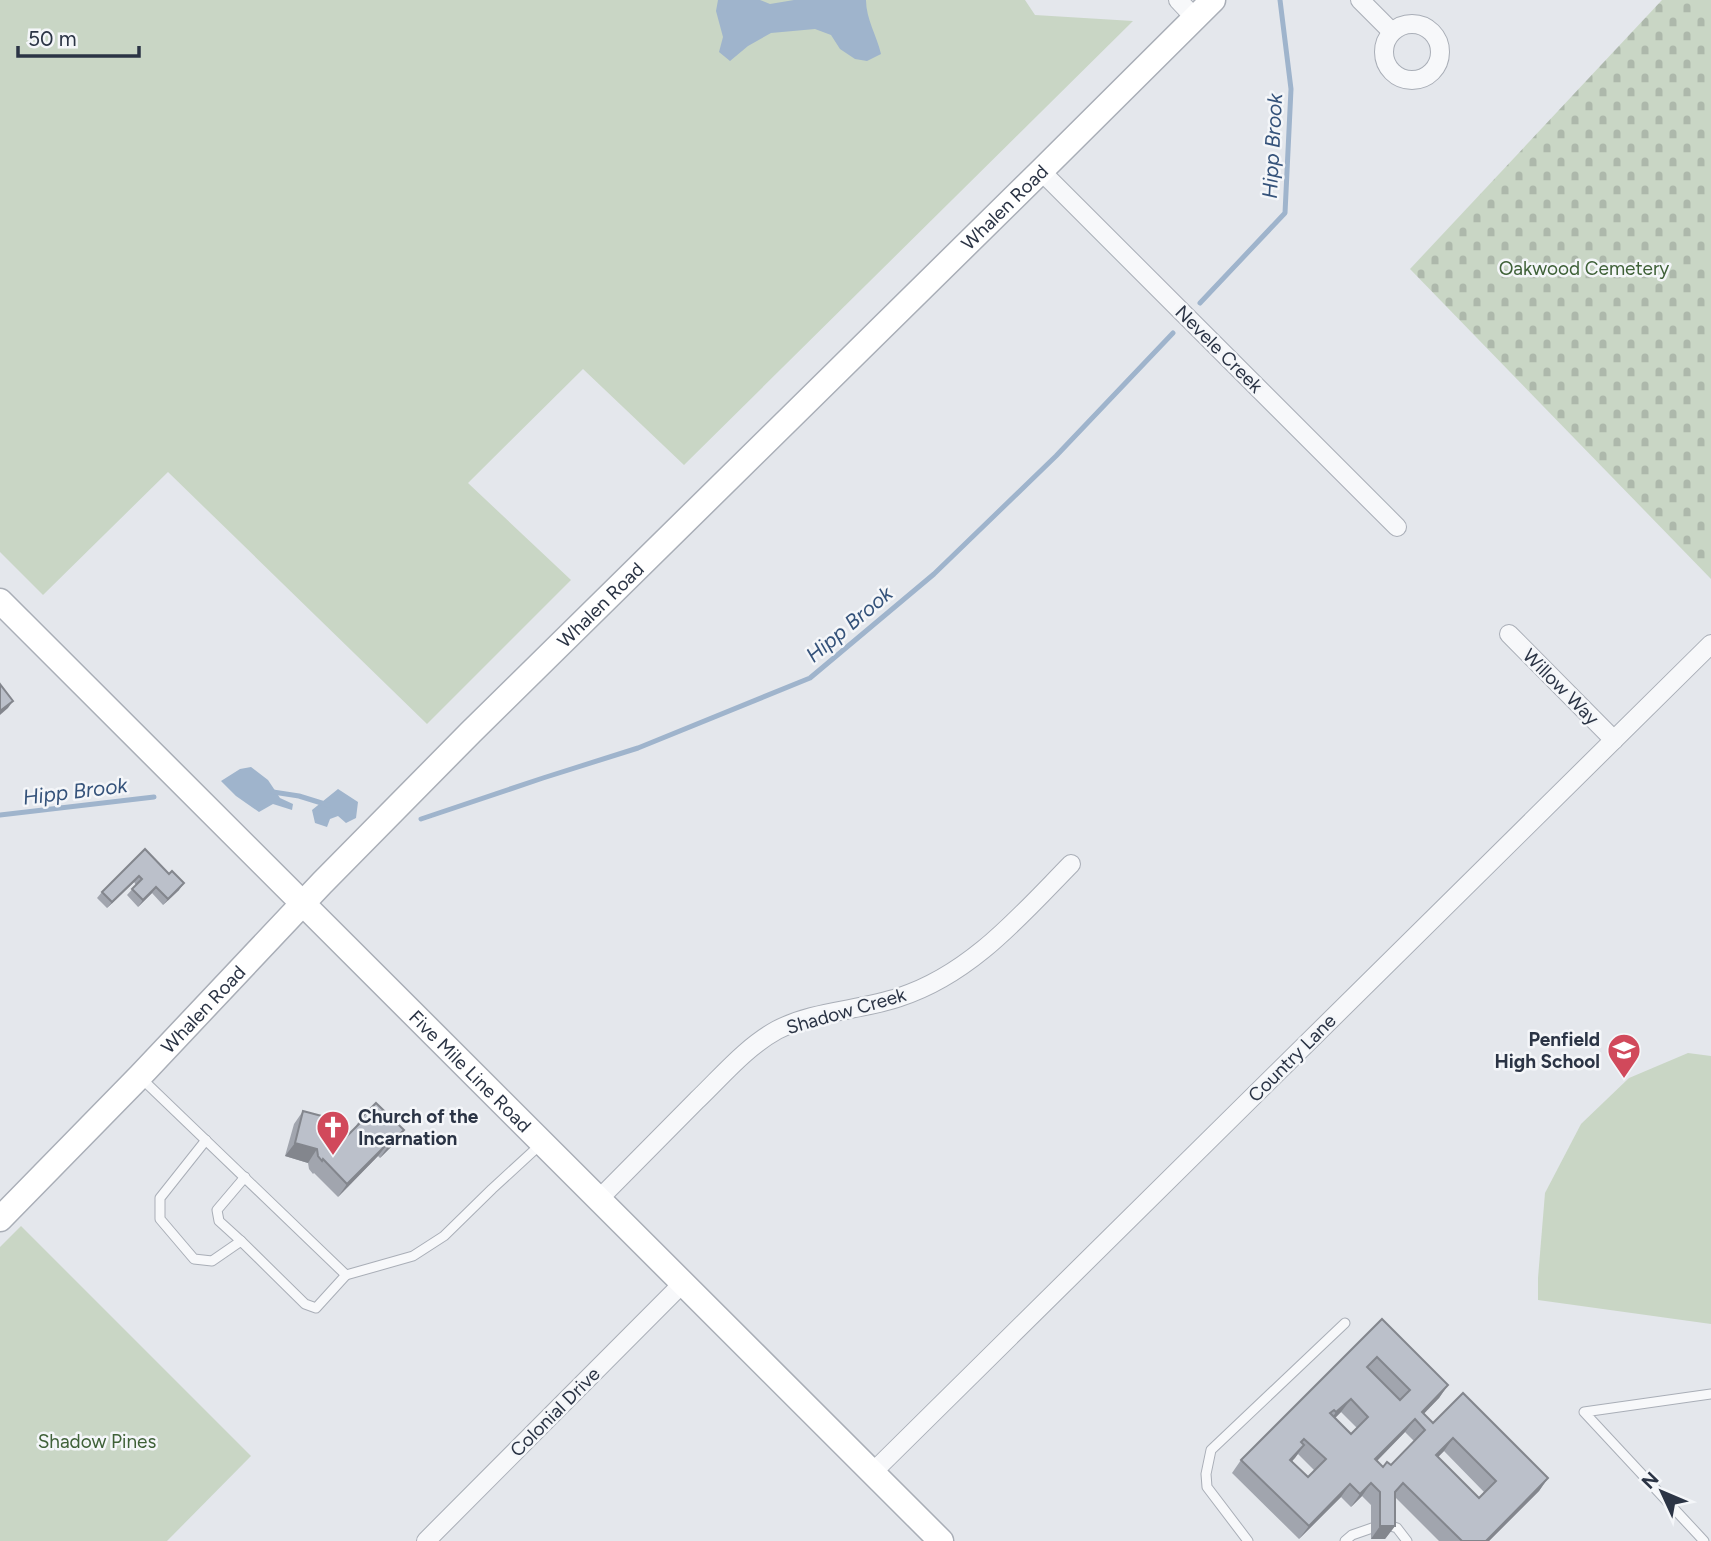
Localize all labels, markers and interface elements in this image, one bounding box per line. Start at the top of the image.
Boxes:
scale bar [18,14,138,58]
text: 50 m [28,26,77,51]
water label: Hipp Brook [1257,92,1287,199]
street label: Whalen Road [956,159,1052,255]
park label: Oakwood Cemetery [1499,257,1669,280]
street label: Nevele Creek [1170,300,1268,398]
street label: Whalen Road [552,557,648,652]
water label: Hipp Brook [801,580,898,667]
street label: Willow Way [1518,644,1604,730]
water label: Hipp Brook [21,772,130,810]
street label: Whalen Road [156,960,250,1058]
street label: Shadow Creek [783,983,909,1039]
street label: Five Mile Line Road [405,1005,536,1137]
street label: Country Lane [1243,1009,1341,1107]
place label: Penfield High School [1495,1028,1600,1073]
school or university icon: Penfield High School [1605,1031,1643,1080]
place label: Church of the Incarnation [358,1105,479,1150]
church icon: Church of the Incarnation [314,1108,352,1157]
street label: Colonial Drive [505,1362,605,1462]
park label: Shadow Pines [38,1430,156,1453]
north arrow [1627,1457,1697,1527]
text: N [1637,1467,1664,1494]

